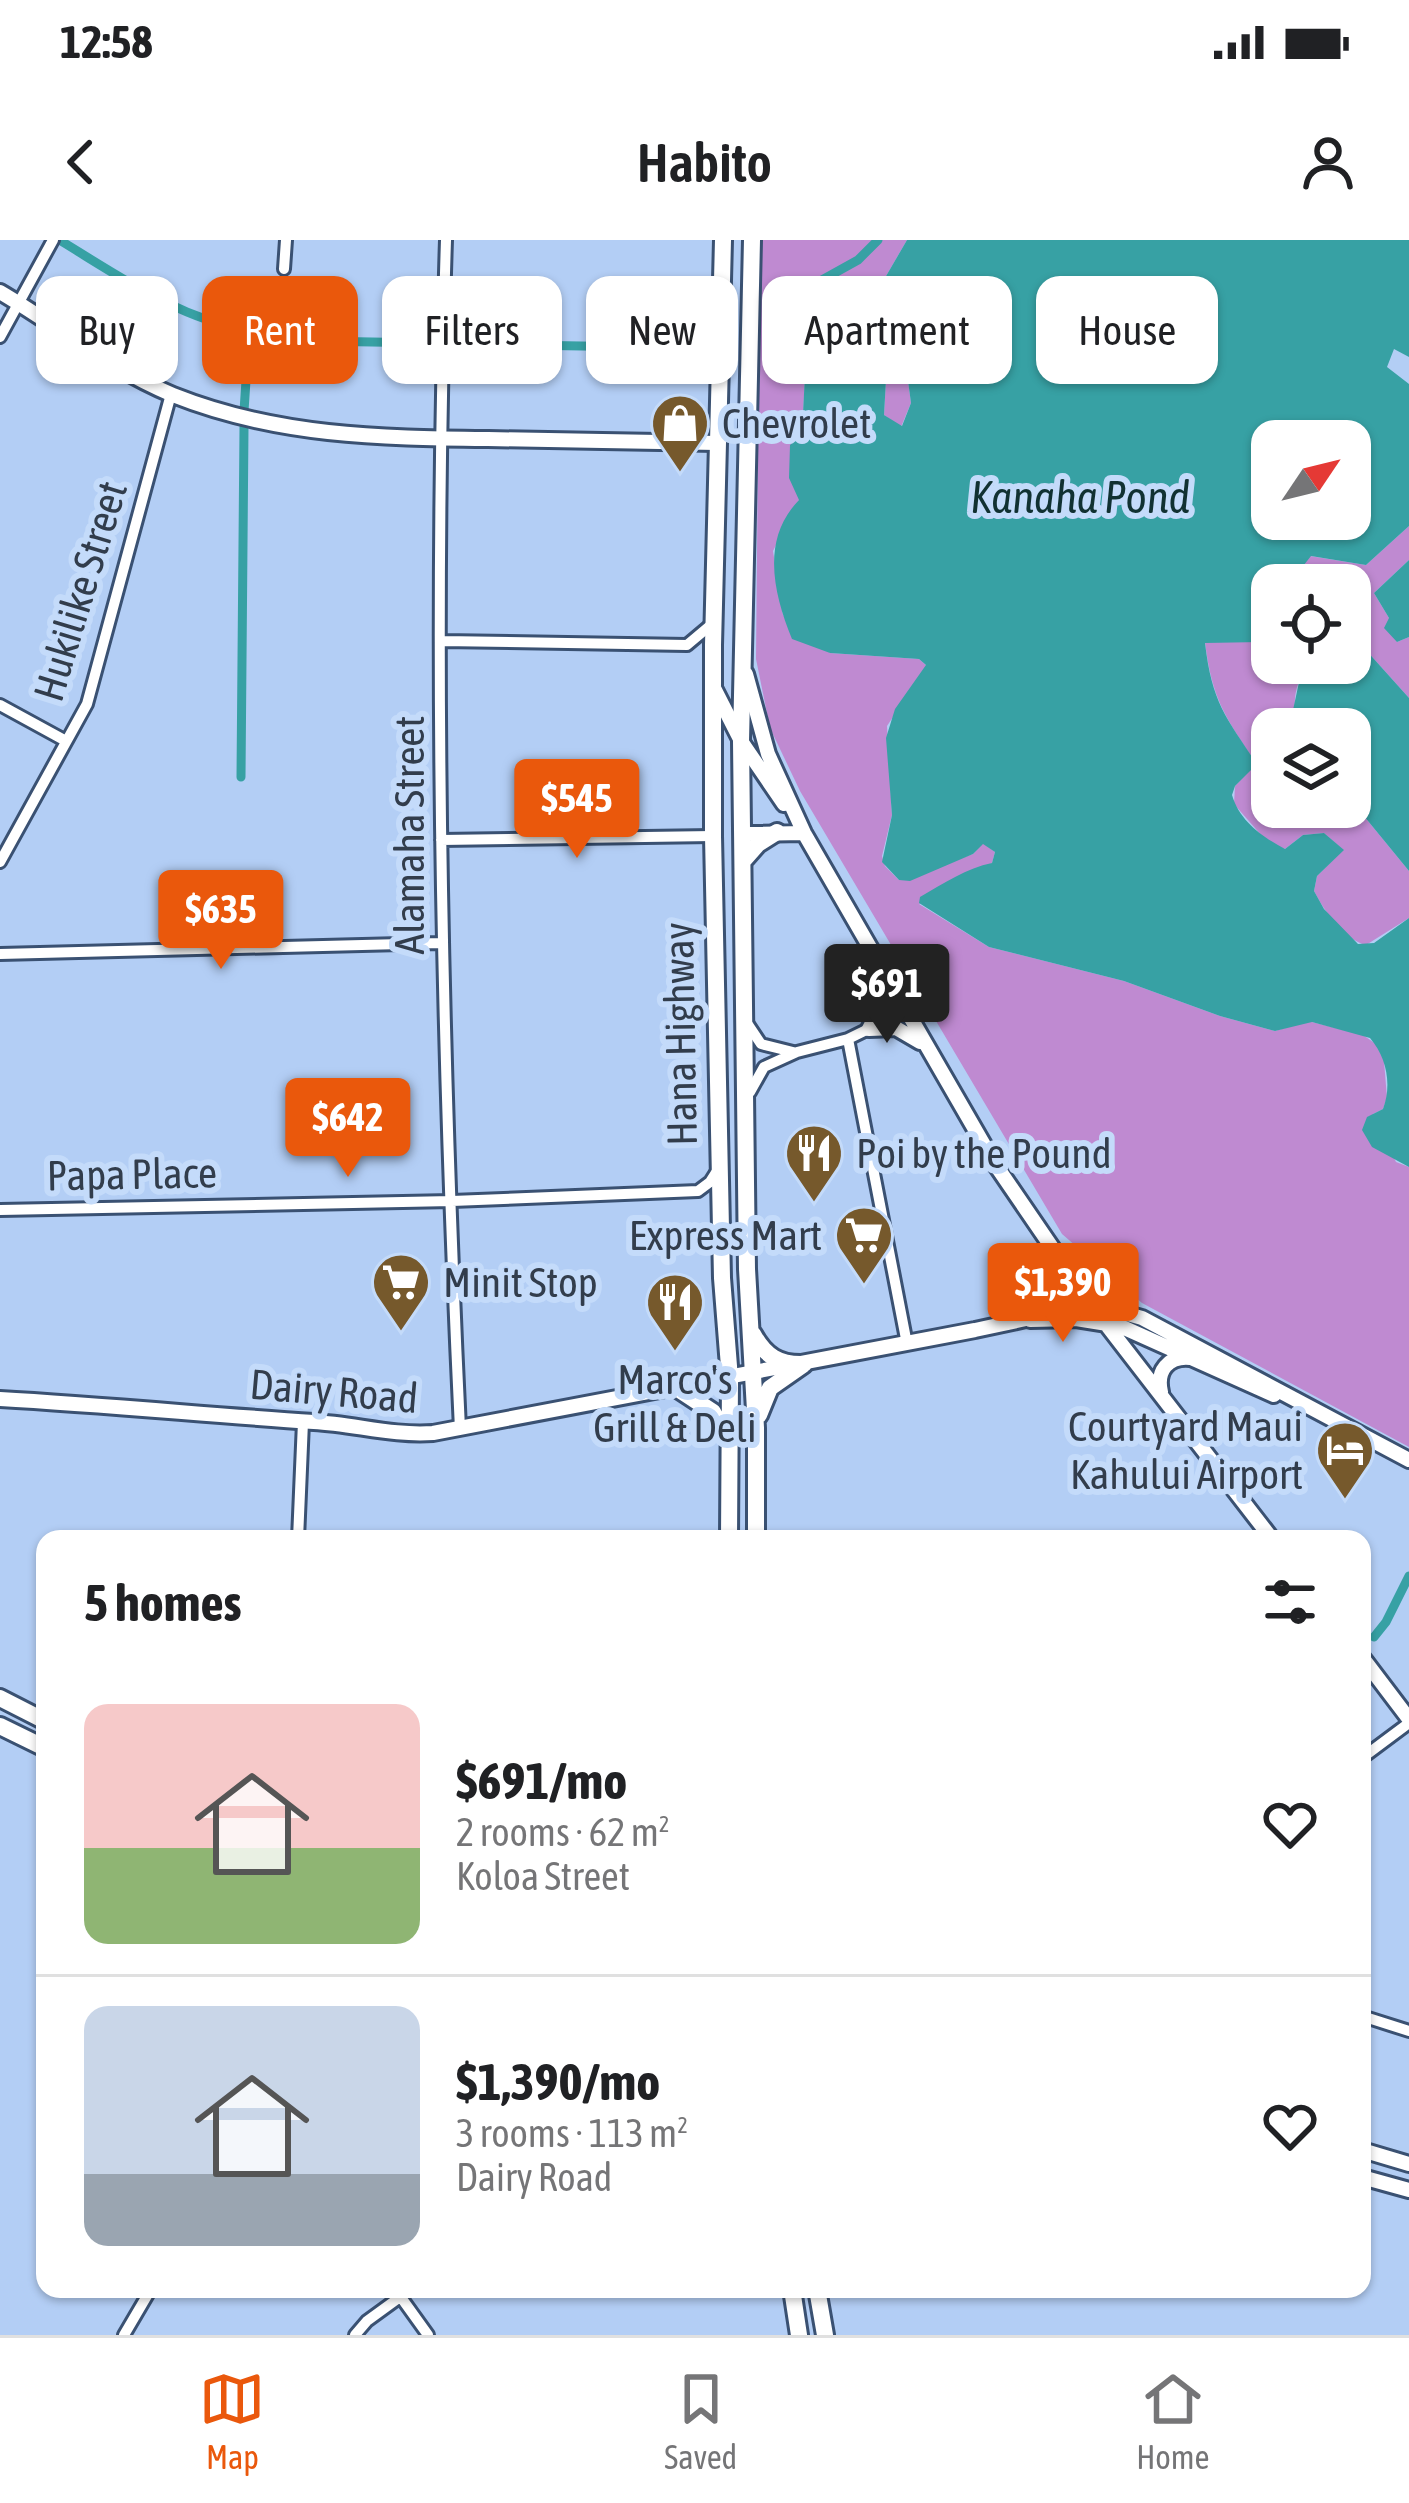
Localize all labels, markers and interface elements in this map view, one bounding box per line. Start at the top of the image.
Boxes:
text: 12:58 [60,16,153,68]
icon: back [48,129,114,195]
icon: person [1295,129,1361,195]
text: Habito [637,132,772,193]
chip: Buy [36,276,178,384]
chip: Rent [202,276,358,384]
chip: Filters [382,276,562,384]
chip: New [586,276,738,384]
chip: Apartment [762,276,1012,384]
chip: House [1036,276,1218,384]
shop icon: Chevrolet [649,392,711,474]
place label: Chevrolet [722,399,871,447]
north arrow [1251,420,1371,540]
map controls [1251,420,1371,828]
water label: Kanaha Pond [970,471,1190,523]
street label: Hukilike Street [24,475,136,707]
button: locate [1251,564,1371,684]
button: layers [1251,708,1371,828]
street label: Alamaha Street [385,716,433,954]
pin: $545 [506,759,648,861]
text: $545 [541,776,613,820]
pin: $635 [150,870,292,972]
text: $635 [185,887,257,931]
street label: Hana Highway [654,922,706,1146]
pin: $691 [816,944,958,1046]
text: $691 [851,961,923,1005]
pin: $642 [277,1078,419,1180]
text: $642 [312,1095,384,1139]
restaurant icon: Poi by the Pound [783,1122,845,1204]
place label: Poi by the Pound [856,1129,1112,1177]
street label: Papa Place [46,1149,218,1199]
supermarket icon: Express Mart [833,1204,895,1286]
place label: Express Mart [629,1211,822,1259]
pin: $1,390 [965,1243,1161,1345]
supermarket icon: Minit Stop [370,1251,432,1333]
place label: Minit Stop [443,1258,598,1306]
text: $1,390 [1015,1260,1111,1304]
restaurant icon: Marco's Grill & Deli [644,1271,706,1353]
place label: Marco's Grill & Deli [593,1355,757,1451]
street label: Dairy Road [248,1360,420,1422]
place label: Courtyard Maui Kahului Airport [1068,1402,1303,1498]
hotel icon: Courtyard Maui Kahului Airport [1314,1419,1376,1501]
icon: filters [1257,1569,1323,1635]
text: 5 homes [84,1573,242,1632]
text: $691/mo [456,1751,627,1810]
icon: home [180,1752,324,1896]
icon: heart [1257,1791,1323,1857]
text: 2 rooms · 62 m² [456,1810,670,1854]
text: Koloa Street [456,1854,630,1898]
text: $1,390/mo [456,2052,660,2111]
icon: home [180,2054,324,2198]
icon: heart [1257,2093,1323,2159]
text: 3 rooms · 113 m² [456,2111,688,2155]
text: Dairy Road [456,2155,612,2199]
tab: Map [199,2366,265,2476]
tab: Saved [664,2366,737,2476]
tab: Home [1136,2366,1210,2476]

